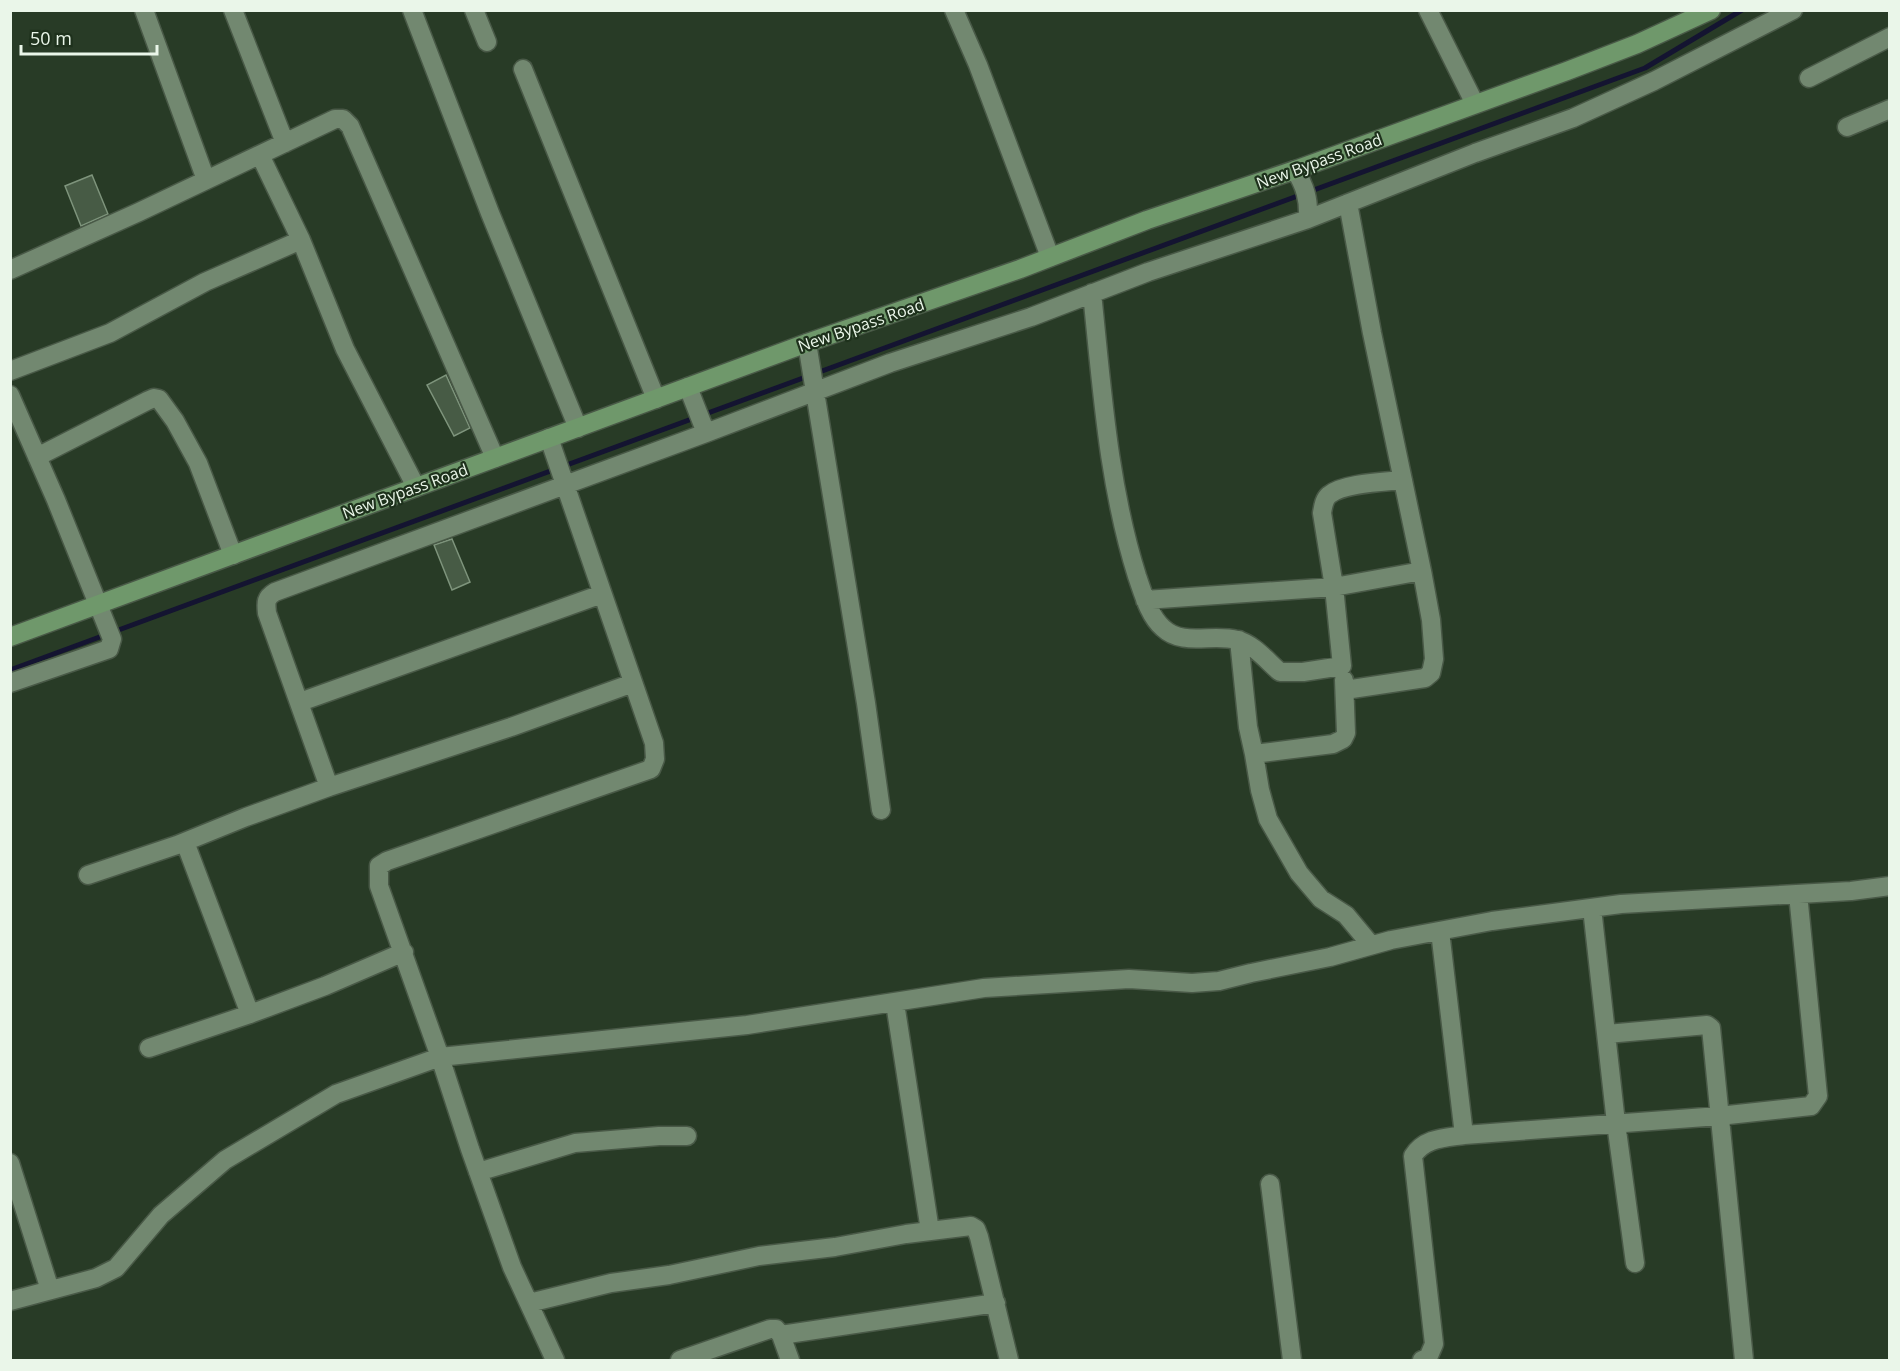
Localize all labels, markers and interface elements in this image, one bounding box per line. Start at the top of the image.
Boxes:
scale bar [21,18,158,56]
text: 50 m [30,26,72,50]
street label: New Bypass Road [1253,128,1385,194]
street label: New Bypass Road [795,293,927,357]
street label: New Bypass Road [339,458,471,524]

